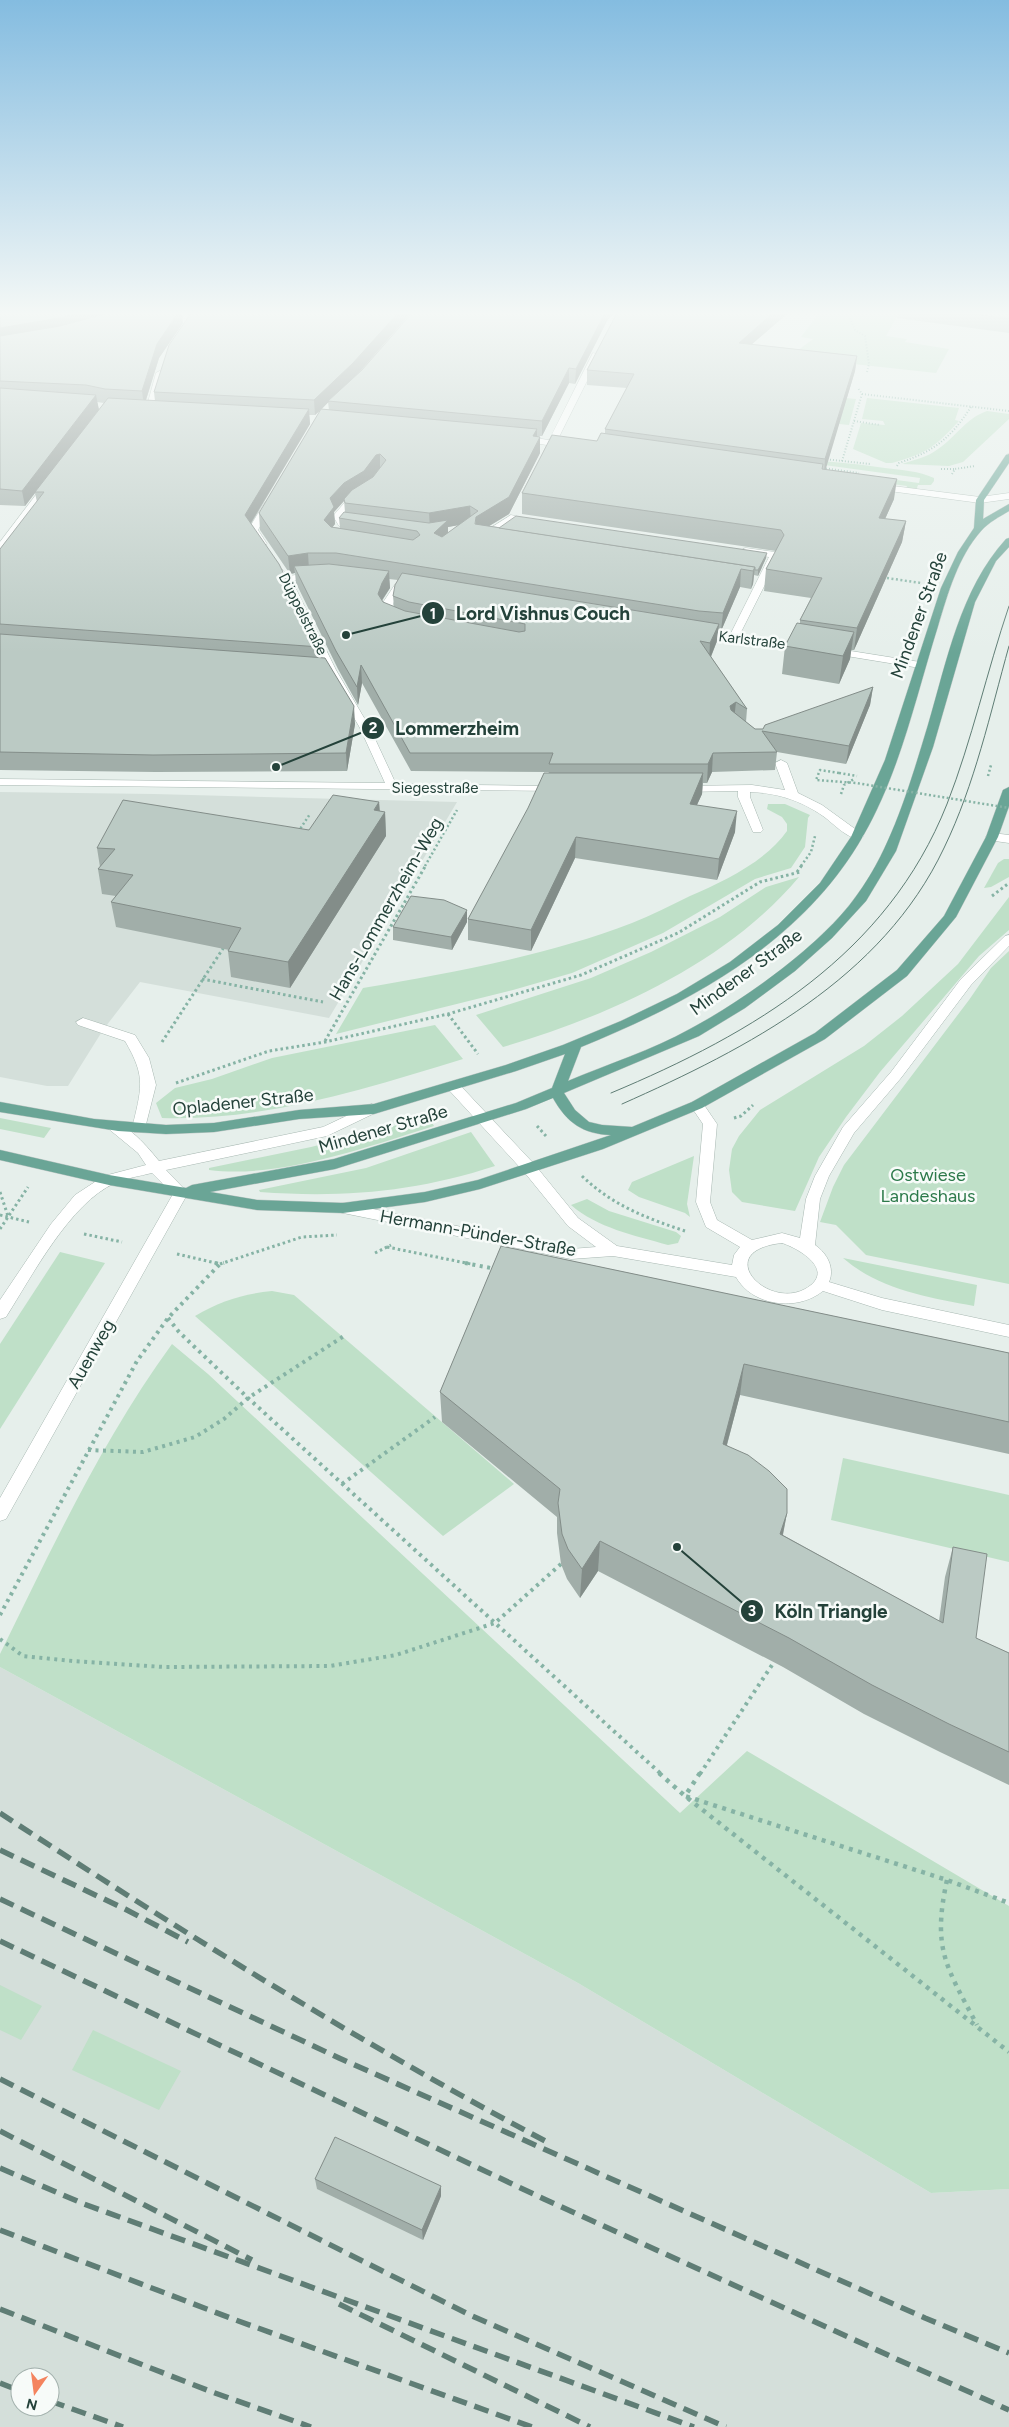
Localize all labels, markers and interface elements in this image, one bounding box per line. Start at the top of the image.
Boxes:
street label: Mindener Straße [886,548,952,681]
street label: Düppelstraße [275,570,331,658]
callout: Lord Vishnus Couch [420,596,640,630]
text: Lord Vishnus Couch [456,602,630,625]
text: 1 [430,605,436,623]
street label: Karlstraße [718,627,786,653]
callout: Lommerzheim [360,711,529,745]
text: Lommerzheim [395,717,519,740]
text: 2 [369,719,378,737]
street label: Siegesstraße [392,779,478,797]
street label: Hans-Lommerzheim-Weg [325,814,447,1004]
street label: Mindener Straße [686,924,807,1020]
street label: Opladener Straße [171,1084,315,1120]
street label: Mindener Straße [316,1100,450,1158]
park label: Ostwiese Landeshaus [880,1164,976,1207]
street label: Hermann-Pünder-Straße [378,1205,578,1261]
street label: Auenweg [62,1315,120,1393]
callout: Köln Triangle [739,1594,897,1628]
text: Köln Triangle [774,1600,888,1623]
text: 3 [748,1602,756,1620]
north arrow [10,2367,60,2417]
text: N [25,2395,39,2414]

